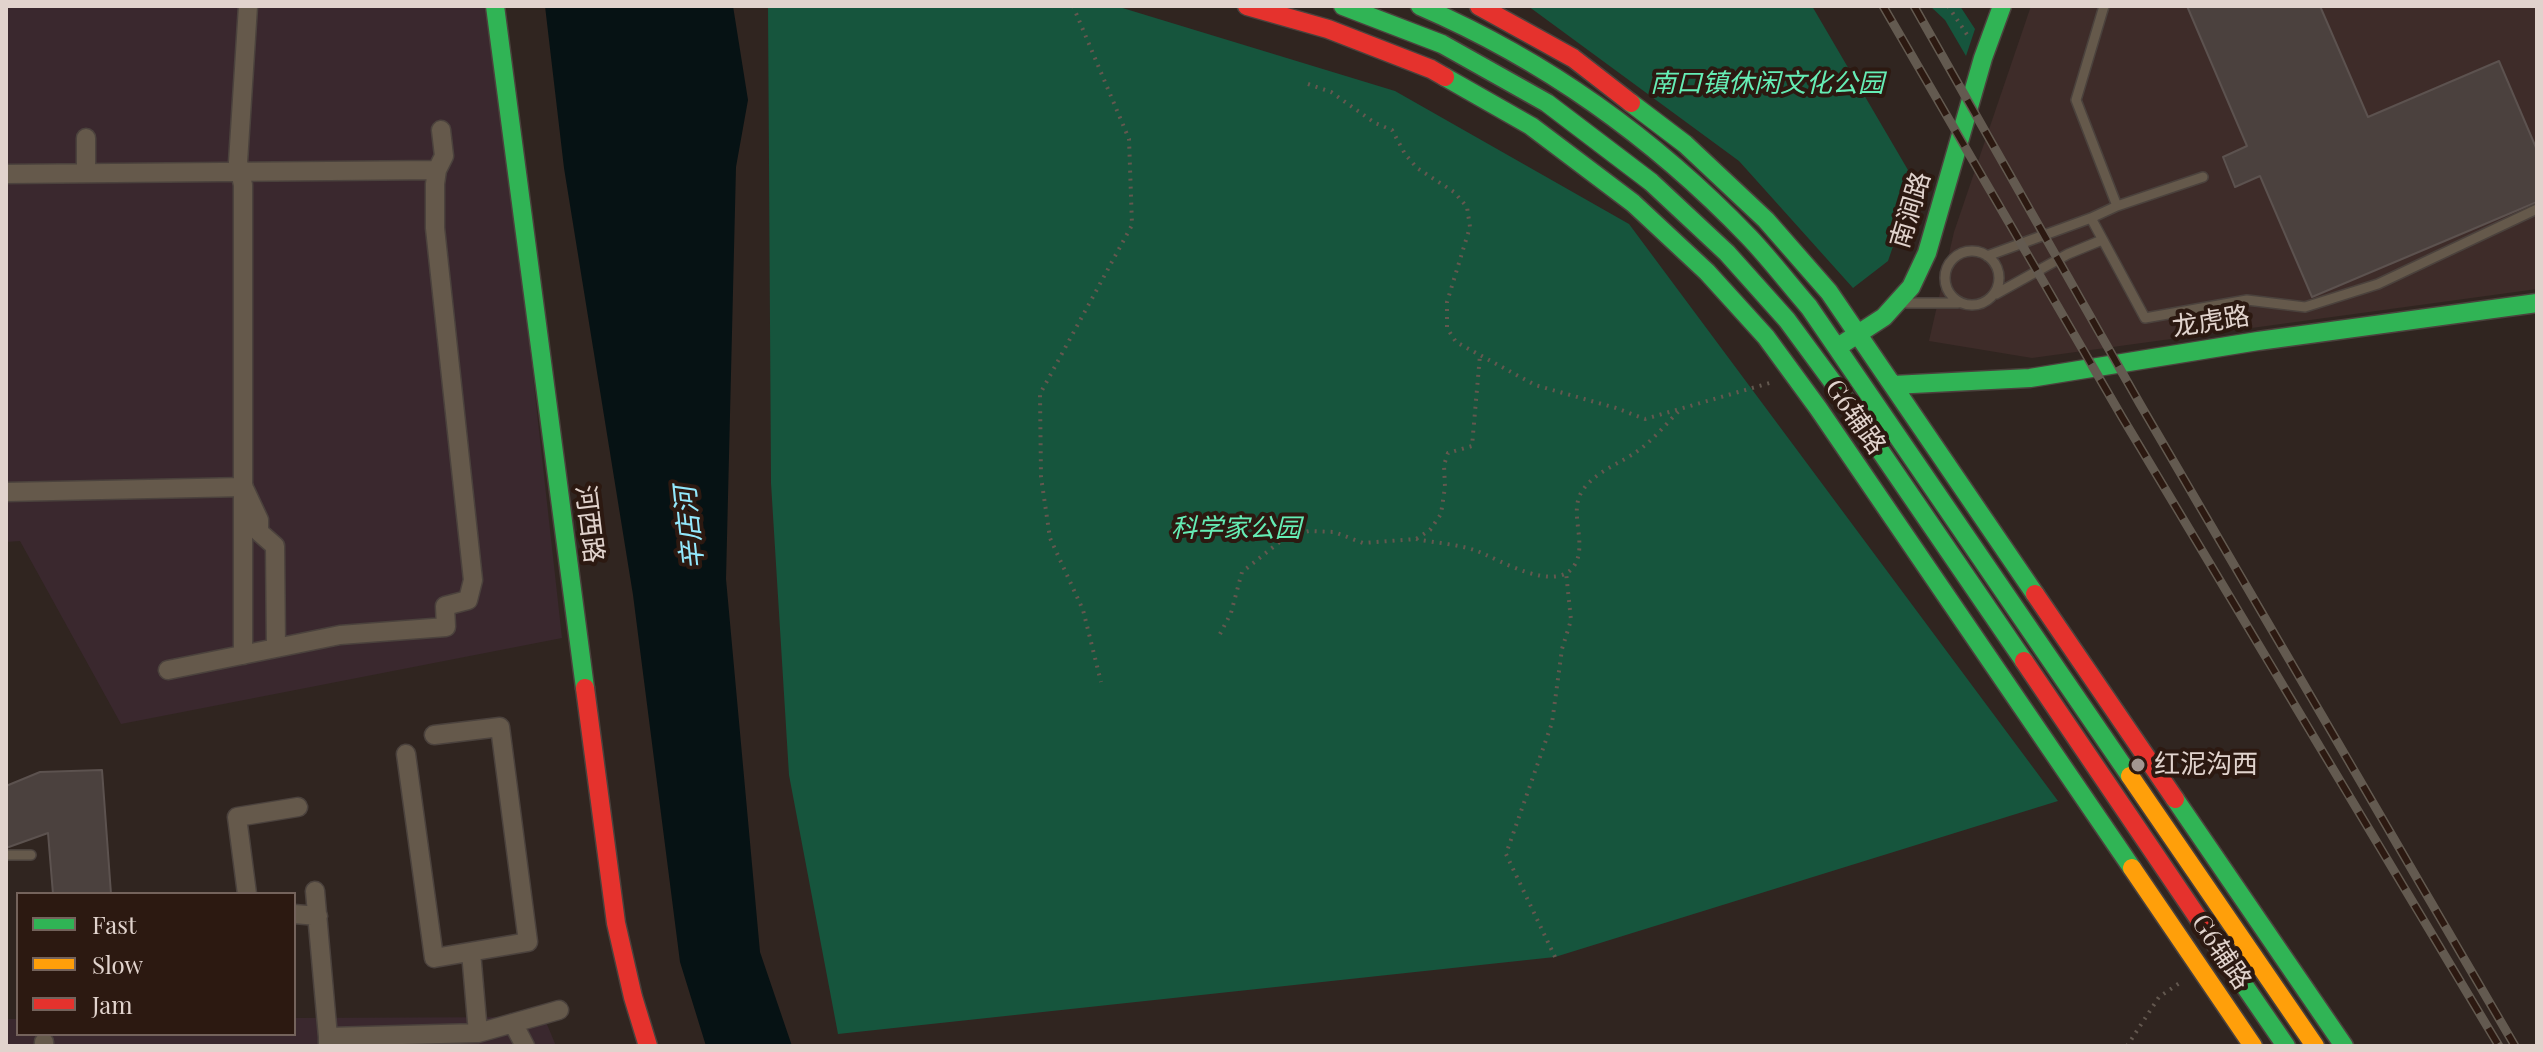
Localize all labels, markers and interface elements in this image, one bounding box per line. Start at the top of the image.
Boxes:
park label: 南口镇休闲文化公园 [1650,68,1884,100]
street label: 南涧路 [1885,168,1937,252]
street label: 龙虎路 [2170,300,2252,344]
street label: G6辅路 [1818,374,1892,460]
street label: 河西路 [569,483,609,565]
water label: 辛店河 [669,484,711,572]
park label: 科学家公园 [1171,513,1301,545]
place label: 红泥沟西 [2154,749,2258,781]
marker: 红泥沟西 [2129,756,2147,774]
legend [16,892,296,1036]
text: Fast [92,908,137,940]
street label: G6辅路 [2185,909,2257,995]
text: Slow [92,948,143,980]
text: Jam [92,988,133,1020]

